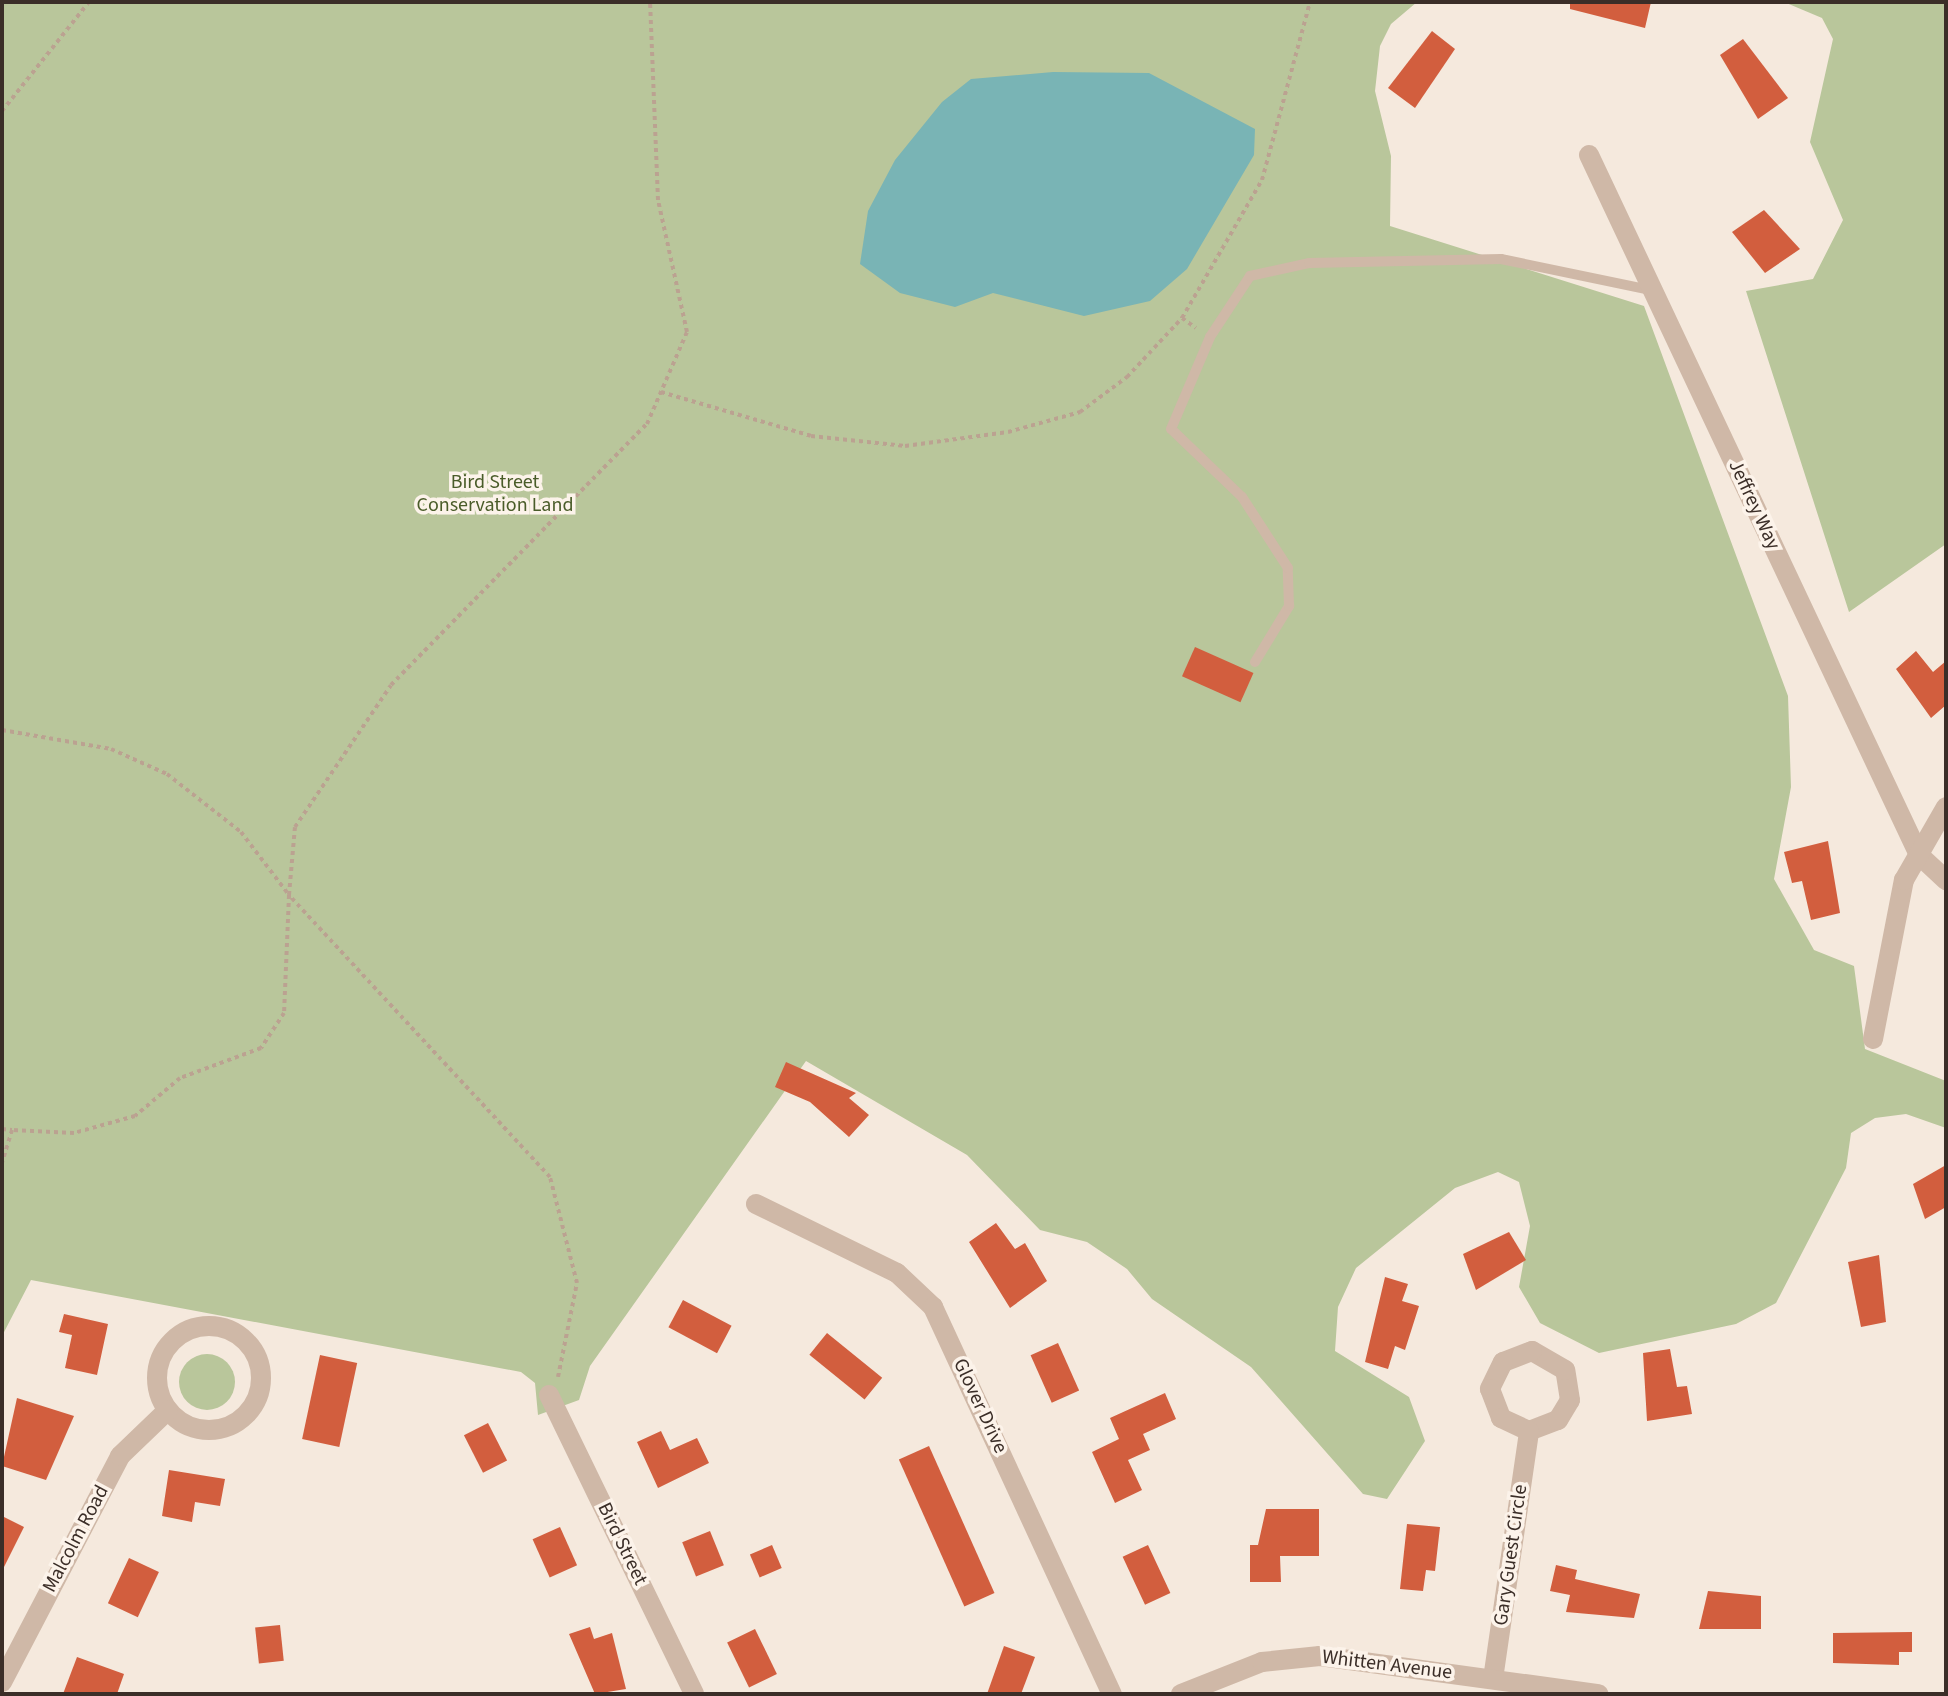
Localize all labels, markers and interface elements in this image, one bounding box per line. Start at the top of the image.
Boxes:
street label: Jeffrey Way [1723,456,1785,554]
park label: Bird Street Conservation Land [417,471,573,518]
street label: Glover Drive [948,1355,1012,1457]
street label: Malcolm Road [38,1481,114,1597]
street label: Gary Guest Circle [1489,1483,1533,1627]
street label: Bird Street [592,1499,652,1589]
street label: Whitten Avenue [1321,1645,1453,1685]

